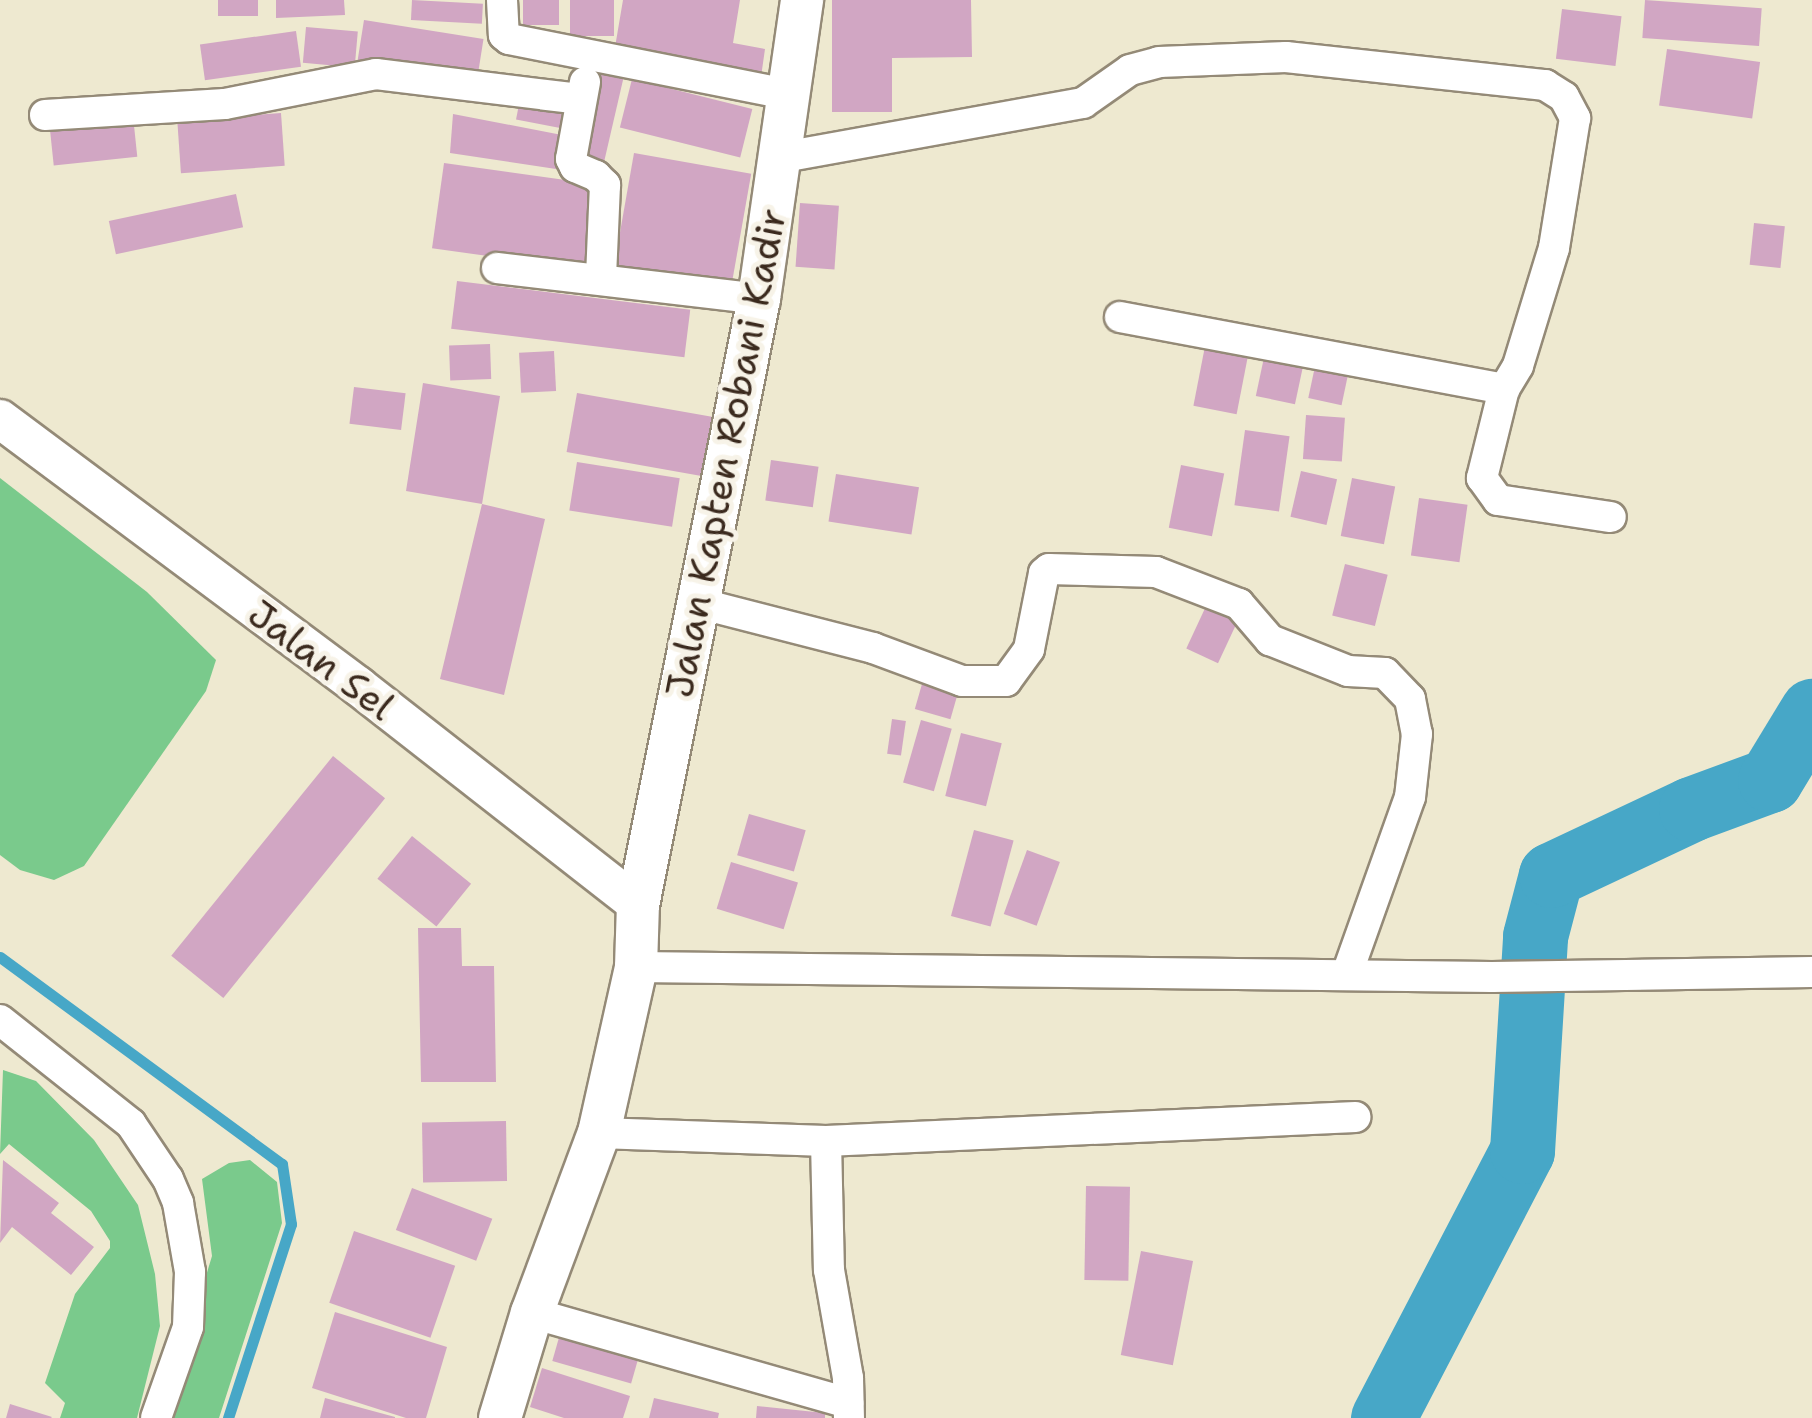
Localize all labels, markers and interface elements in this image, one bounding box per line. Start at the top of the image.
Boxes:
street label: Jalan Kapten Robani Kadir [656,204,796,702]
street label: Jalan Sel [239,591,403,729]

